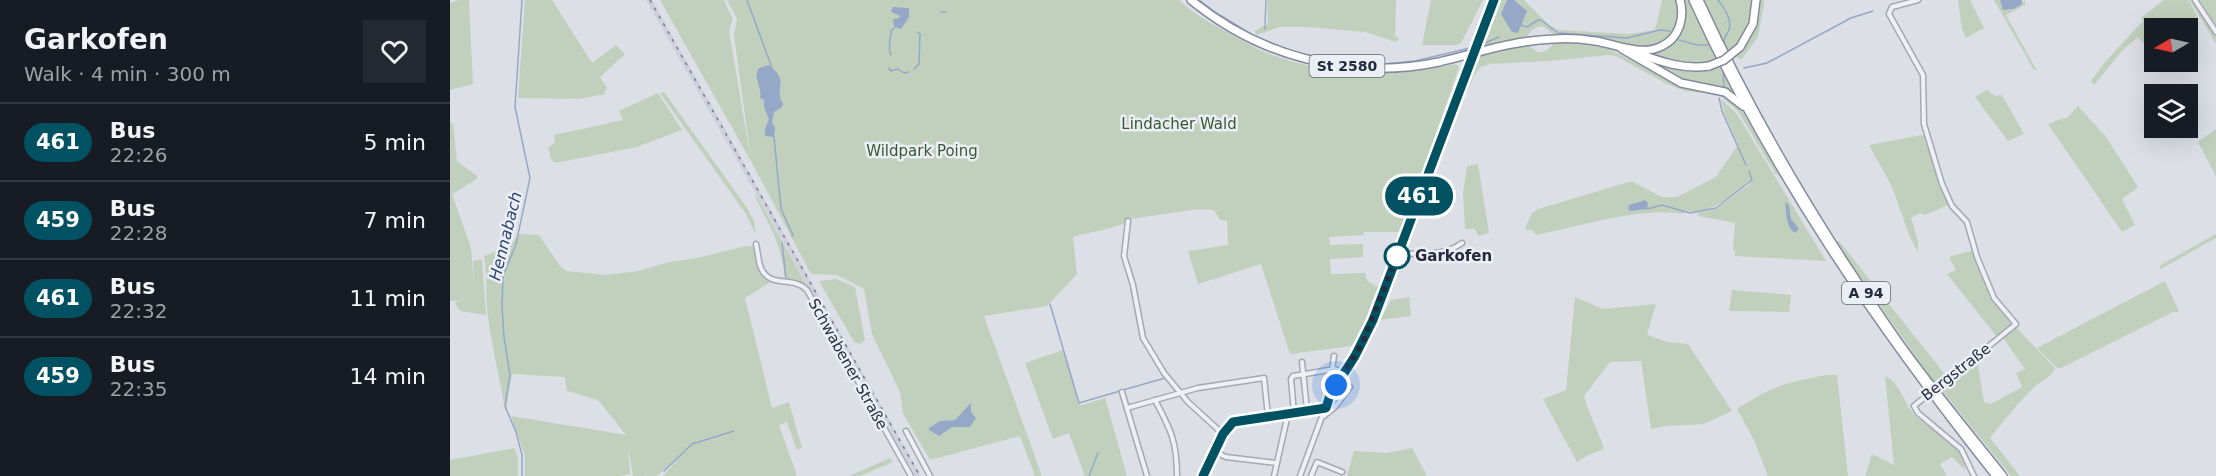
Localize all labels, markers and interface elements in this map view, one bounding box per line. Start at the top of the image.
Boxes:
north arrow [2144,18,2198,72]
map controls [2144,18,2198,138]
button: heart [363,20,426,83]
text: Garkofen [24,23,168,56]
road number: St 2580 [1310,55,1384,77]
text: Walk · 4 min · 300 m [24,62,231,86]
button: layers [2144,84,2198,138]
park label: Lindacher Wald [1121,115,1237,133]
text: Bus [110,118,155,143]
text: 461 [36,130,80,154]
text: 5 min [364,130,426,155]
park label: Wildpark Poing [866,142,978,160]
text: 22:26 [110,143,167,167]
line badge: 461 [1384,176,1454,216]
text: 461 [1397,184,1441,208]
water label: Hennabach [485,190,526,282]
text: Bus [110,196,155,221]
text: 459 [36,208,80,232]
text: 7 min [364,208,426,233]
text: 22:28 [110,221,167,245]
marker: Garkofen [1384,243,1410,269]
place label: Garkofen [1415,247,1492,265]
text: Bus [110,274,155,299]
road number: A 94 [1842,282,1890,304]
text: 461 [36,286,80,310]
text: 11 min [350,286,426,311]
street label: Schwabener Straße [805,296,891,432]
text: 22:32 [110,299,167,323]
street label: Bergstraße [1918,339,1994,405]
text: Bus [110,352,155,377]
text: 459 [36,364,80,388]
text: 14 min [350,364,426,389]
your location [1321,370,1351,400]
text: 22:35 [110,377,167,401]

